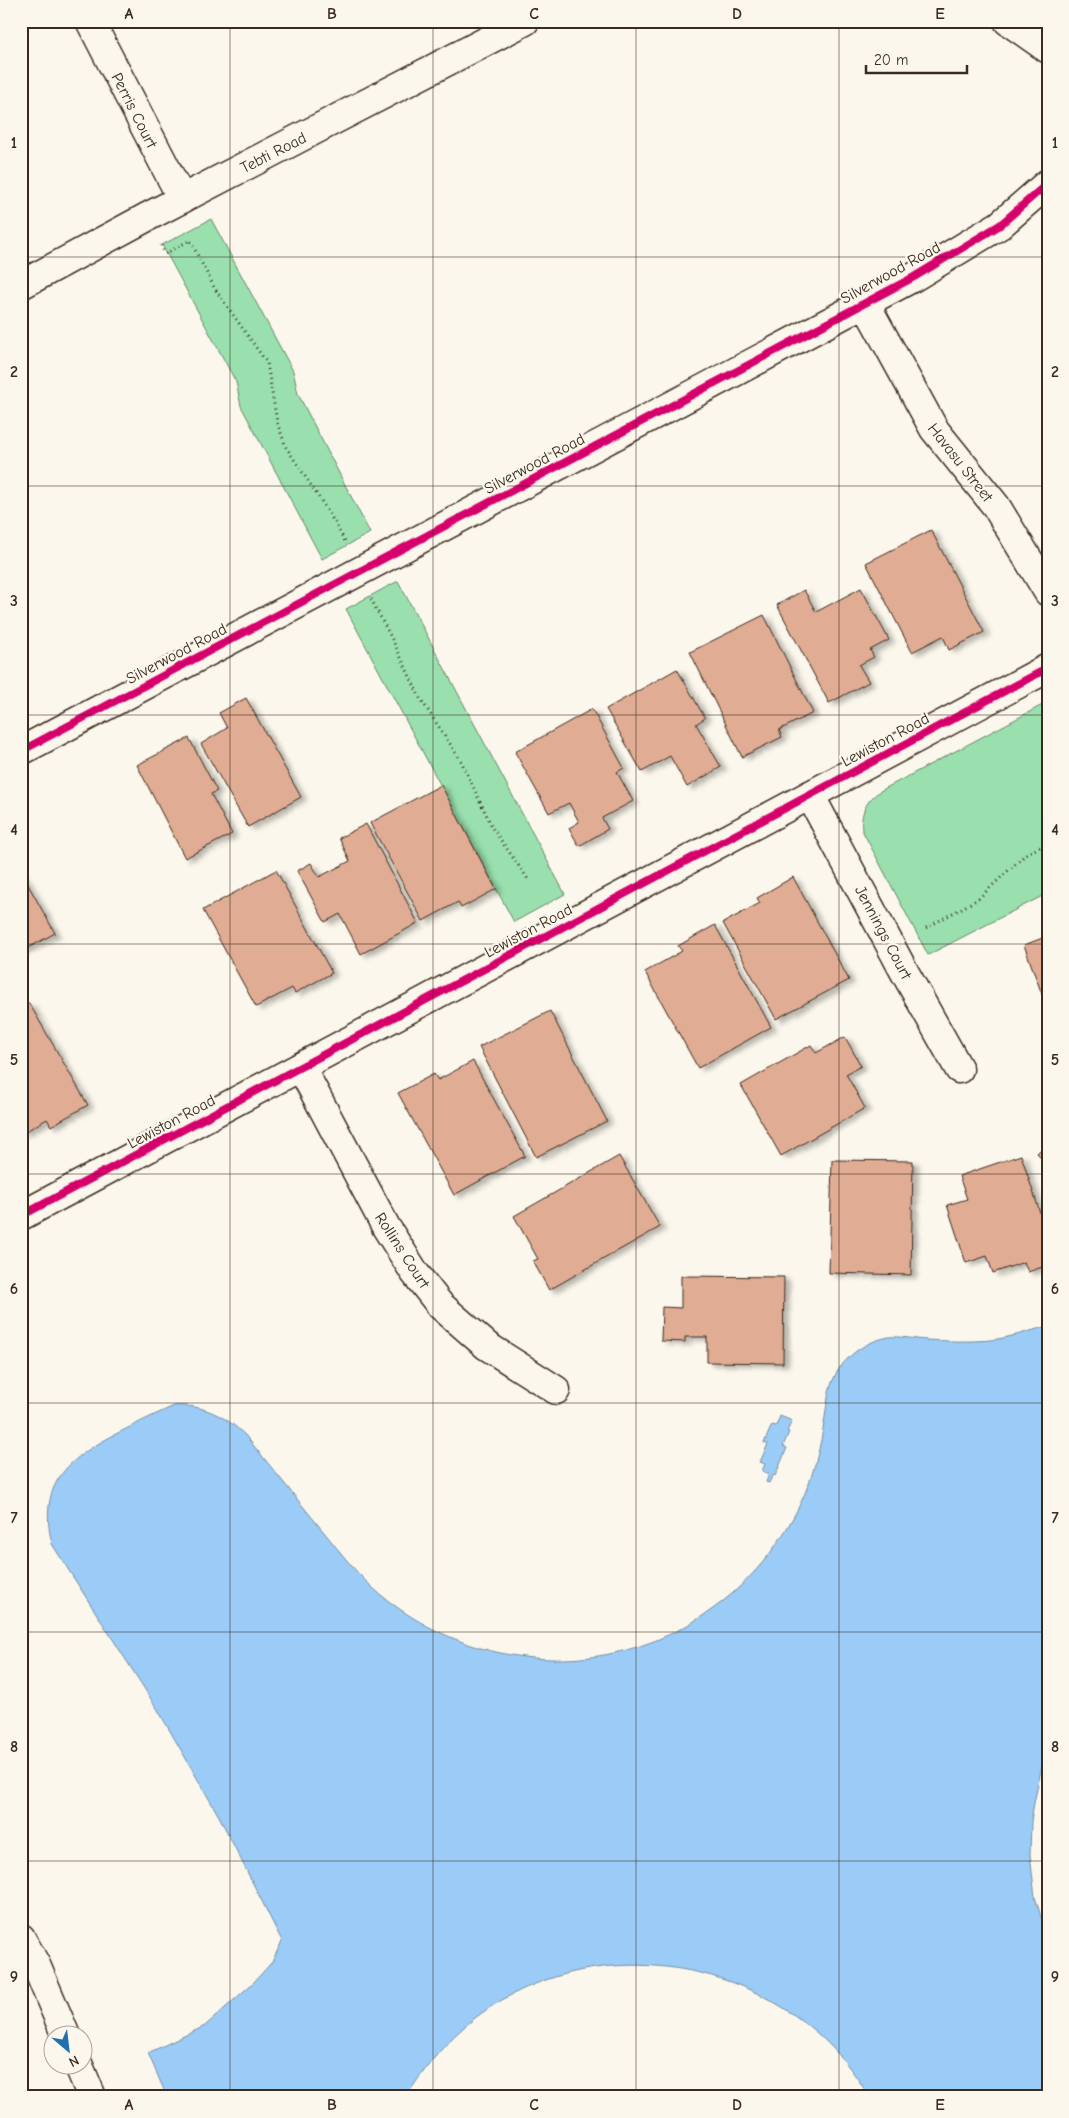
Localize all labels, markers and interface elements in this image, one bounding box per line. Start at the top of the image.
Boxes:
text: A [125,5,134,23]
text: B [327,5,337,23]
text: C [529,5,539,23]
text: D [732,5,742,23]
text: E [935,5,945,23]
scale bar [866,42,968,74]
text: 20 m [874,51,908,69]
street label: Perris Court [107,70,161,151]
street label: Tebti Road [237,129,309,177]
text: 1 [11,134,17,152]
text: 1 [1052,134,1058,152]
street label: Silverwood Road [837,238,944,308]
text: 2 [10,363,18,381]
text: 2 [1051,363,1059,381]
street label: Havasu Street [924,420,997,506]
street label: Silverwood Road [481,430,588,498]
text: 3 [10,592,18,610]
text: 3 [1051,592,1059,610]
street label: Silverwood Road [123,620,230,688]
street label: Lewiston Road [838,709,932,771]
text: 4 [10,821,18,839]
text: 4 [1051,821,1059,839]
street label: Jennings Court [851,883,916,983]
street label: Lewiston Road [481,900,575,962]
text: 5 [10,1051,18,1069]
text: 5 [1051,1051,1059,1069]
street label: Lewiston Road [124,1091,218,1153]
street label: Rollins Court [371,1209,434,1292]
text: 6 [10,1280,18,1298]
text: 6 [1051,1280,1059,1298]
text: 7 [10,1509,18,1527]
text: 7 [1051,1509,1059,1527]
text: 8 [10,1738,18,1756]
text: 8 [1051,1738,1059,1756]
text: 9 [10,1968,18,1986]
text: 9 [1051,1968,1059,1986]
north arrow [42,2026,92,2076]
text: N [66,2051,82,2071]
text: A [125,2096,134,2114]
text: B [327,2096,337,2114]
text: C [529,2096,539,2114]
text: D [732,2096,742,2114]
text: E [935,2096,945,2114]

